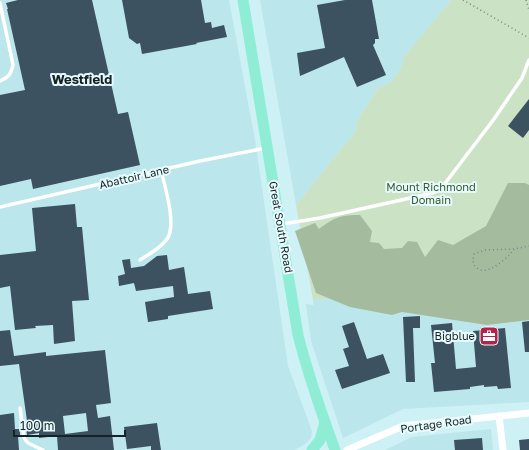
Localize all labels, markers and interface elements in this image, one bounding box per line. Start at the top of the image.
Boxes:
district label: Westfield [52,71,112,87]
street label: Abattoir Lane [98,162,170,191]
street label: Great South Road [267,180,296,274]
park label: Mount Richmond Domain [386,180,476,206]
office icon: Bigblue [478,325,500,347]
place label: Bigblue [435,329,475,342]
scale bar [14,412,125,438]
street label: Portage Road [400,412,472,435]
text: 100 m [20,418,54,433]

